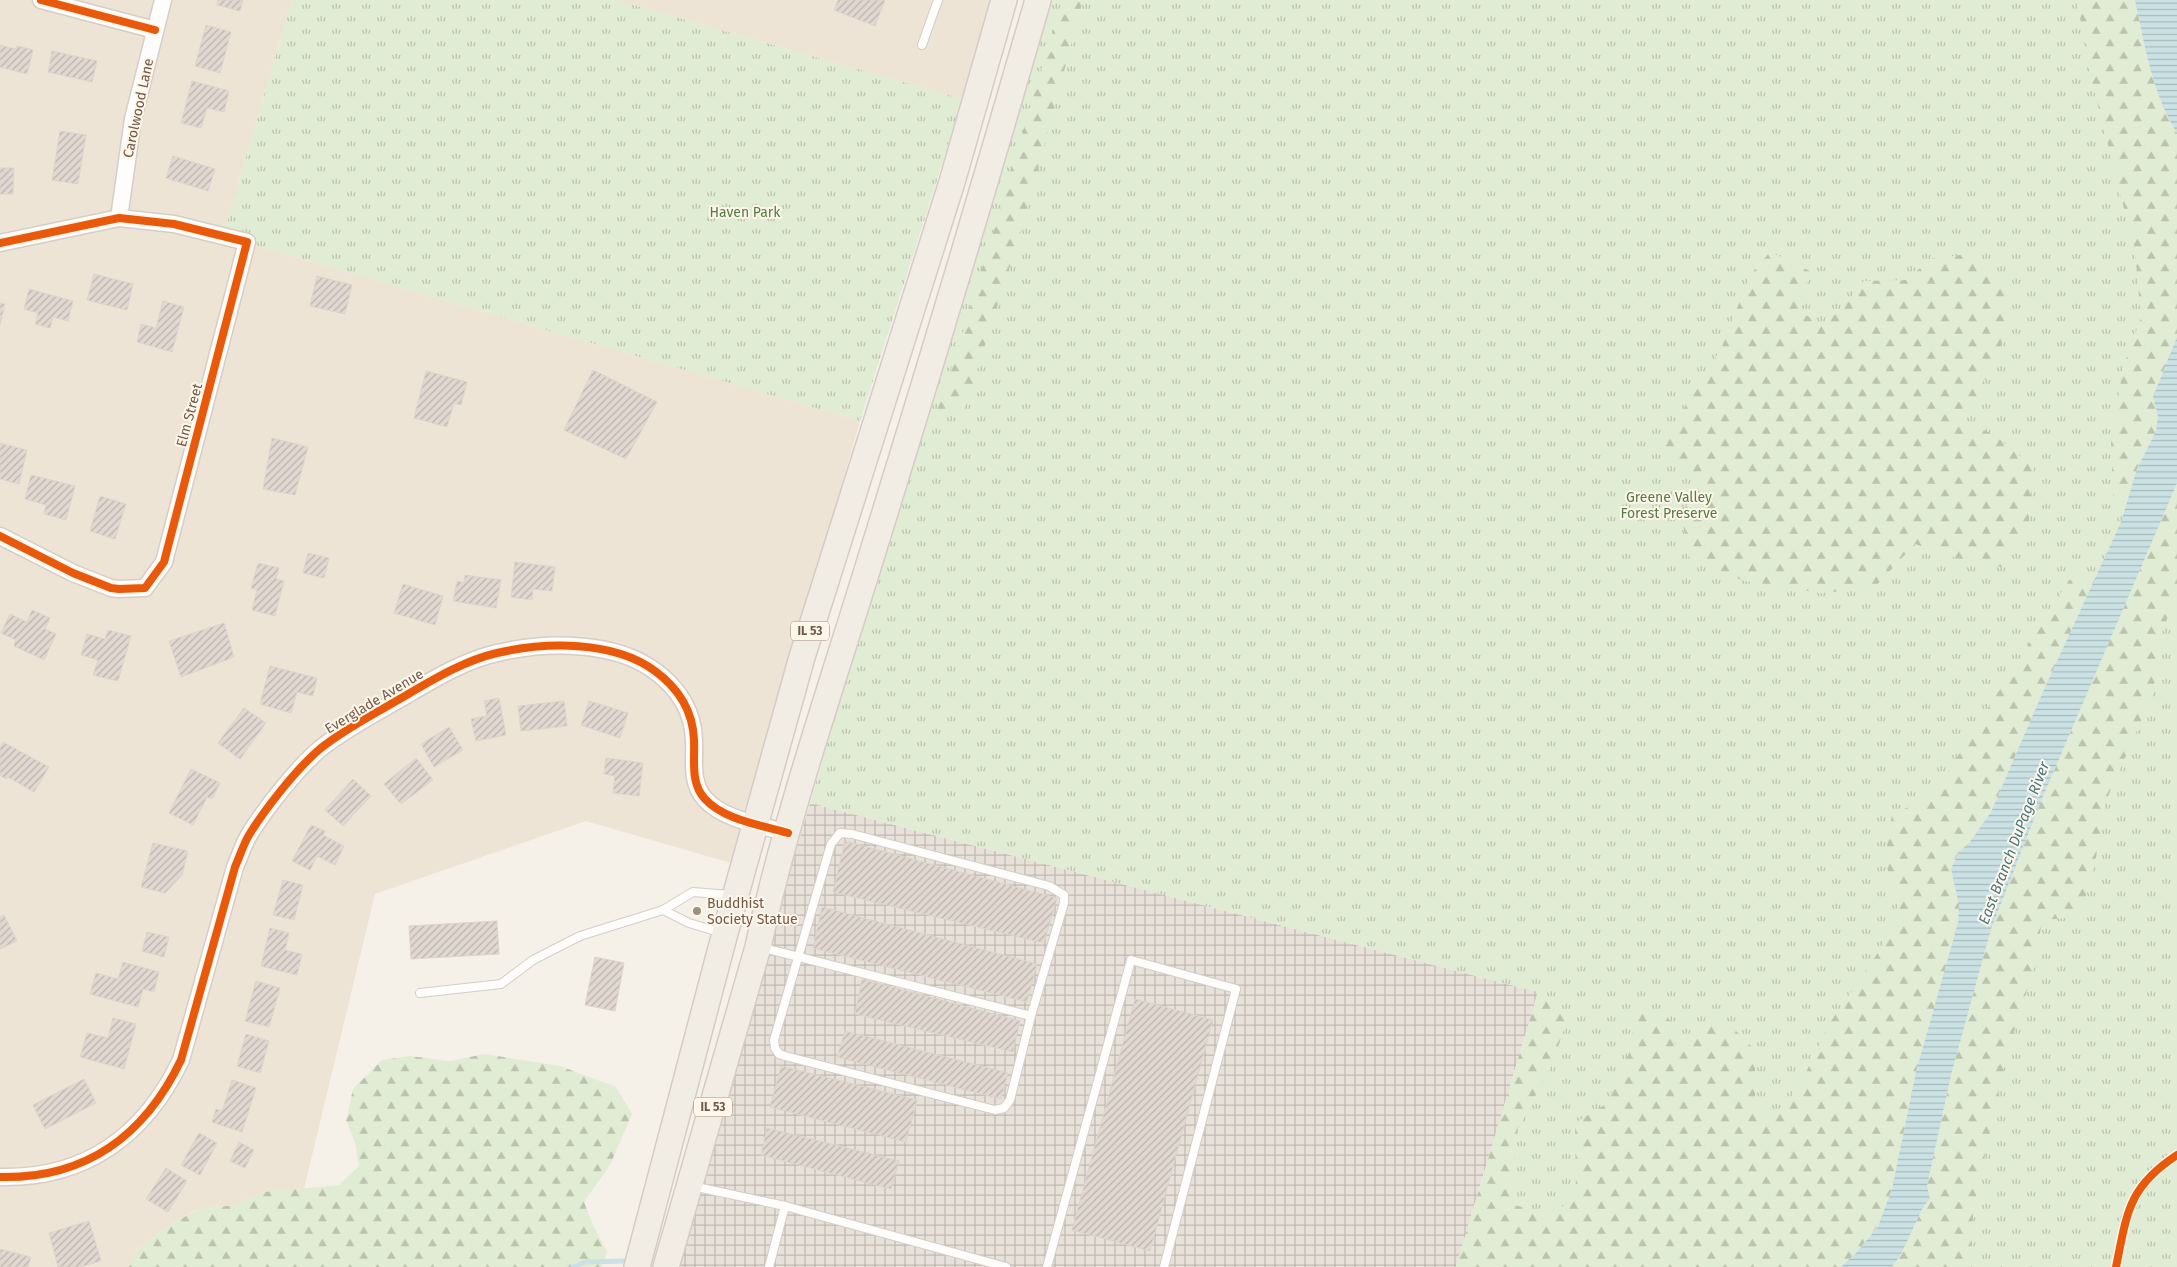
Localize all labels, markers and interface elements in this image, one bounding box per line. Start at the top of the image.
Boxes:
street label: Carolwood Lane [120,57,157,159]
park label: Haven Park [710,204,781,221]
street label: Elm Street [173,381,206,449]
park label: Greene Valley Forest Preserve [1621,489,1717,522]
road number: IL 53 [791,622,829,640]
street label: Everglade Avenue [322,665,427,738]
water label: East Branch DuPage River [1975,758,2054,927]
place label: Buddhist Society Statue [707,895,798,928]
marker: Buddhist Society Statue [691,905,703,917]
road number: IL 53 [694,1098,732,1116]

